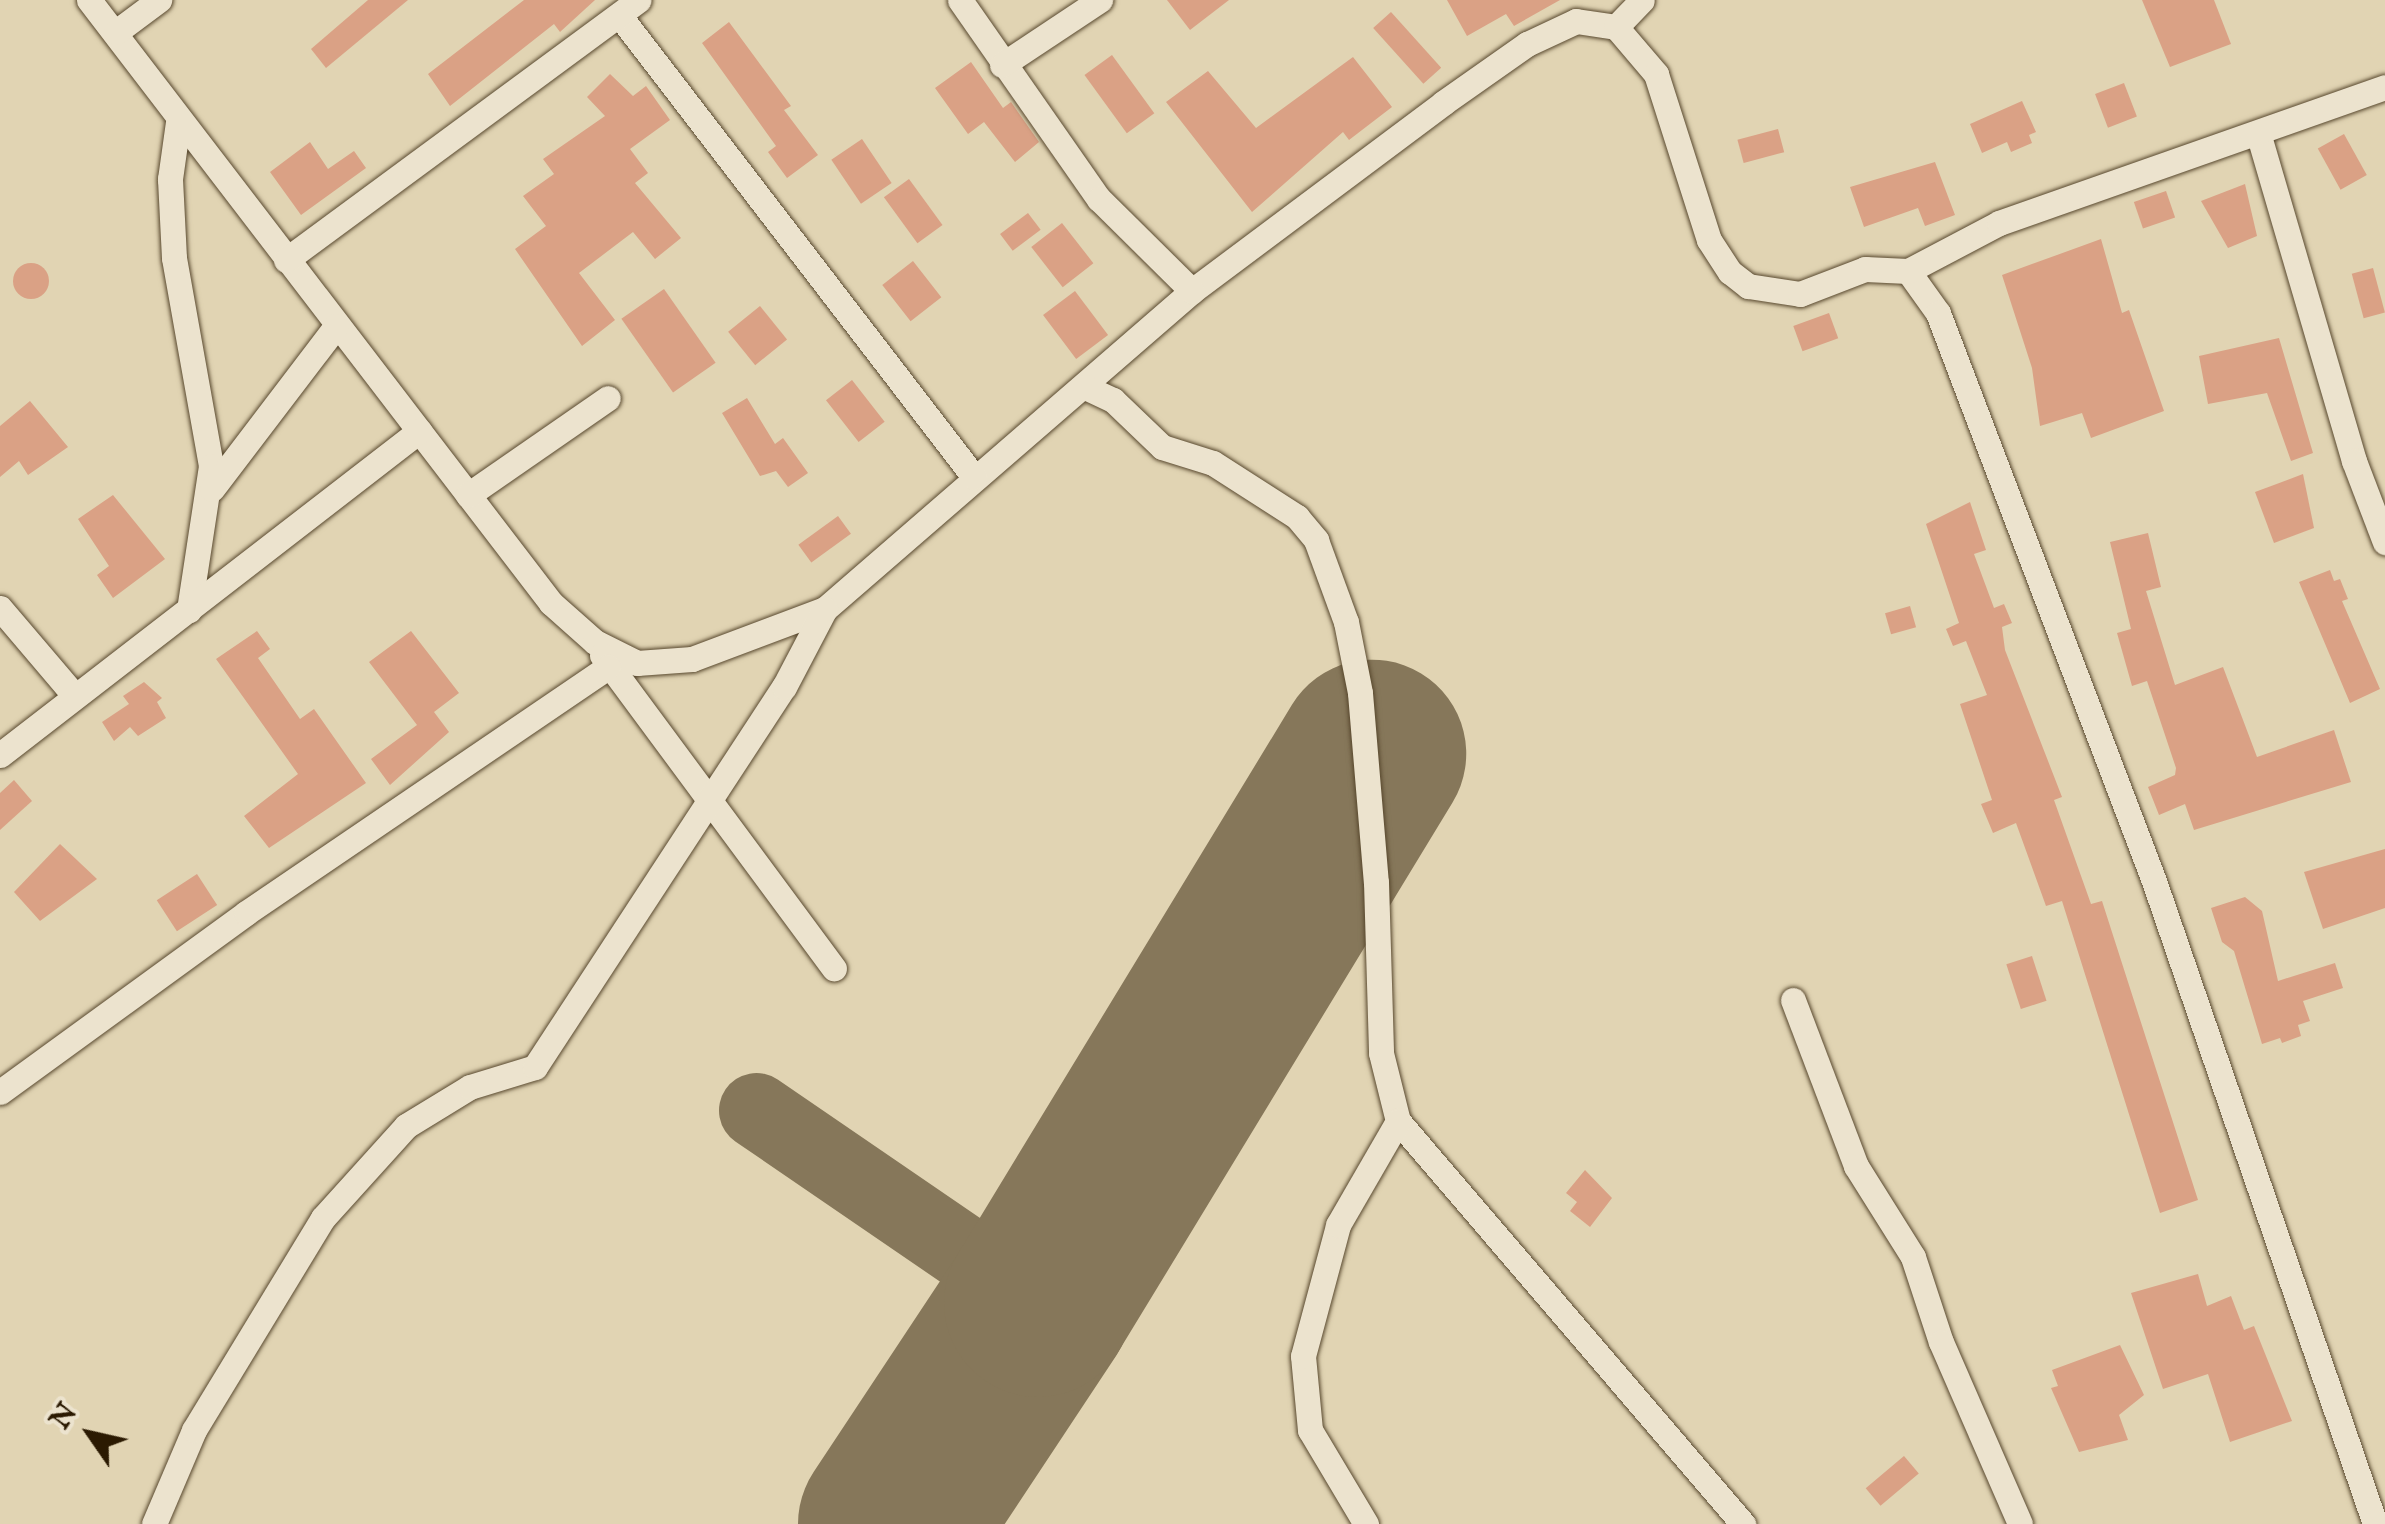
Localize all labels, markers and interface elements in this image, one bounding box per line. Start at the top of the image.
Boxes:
north arrow [40,1384,140,1484]
text: N [43,1397,86,1437]

